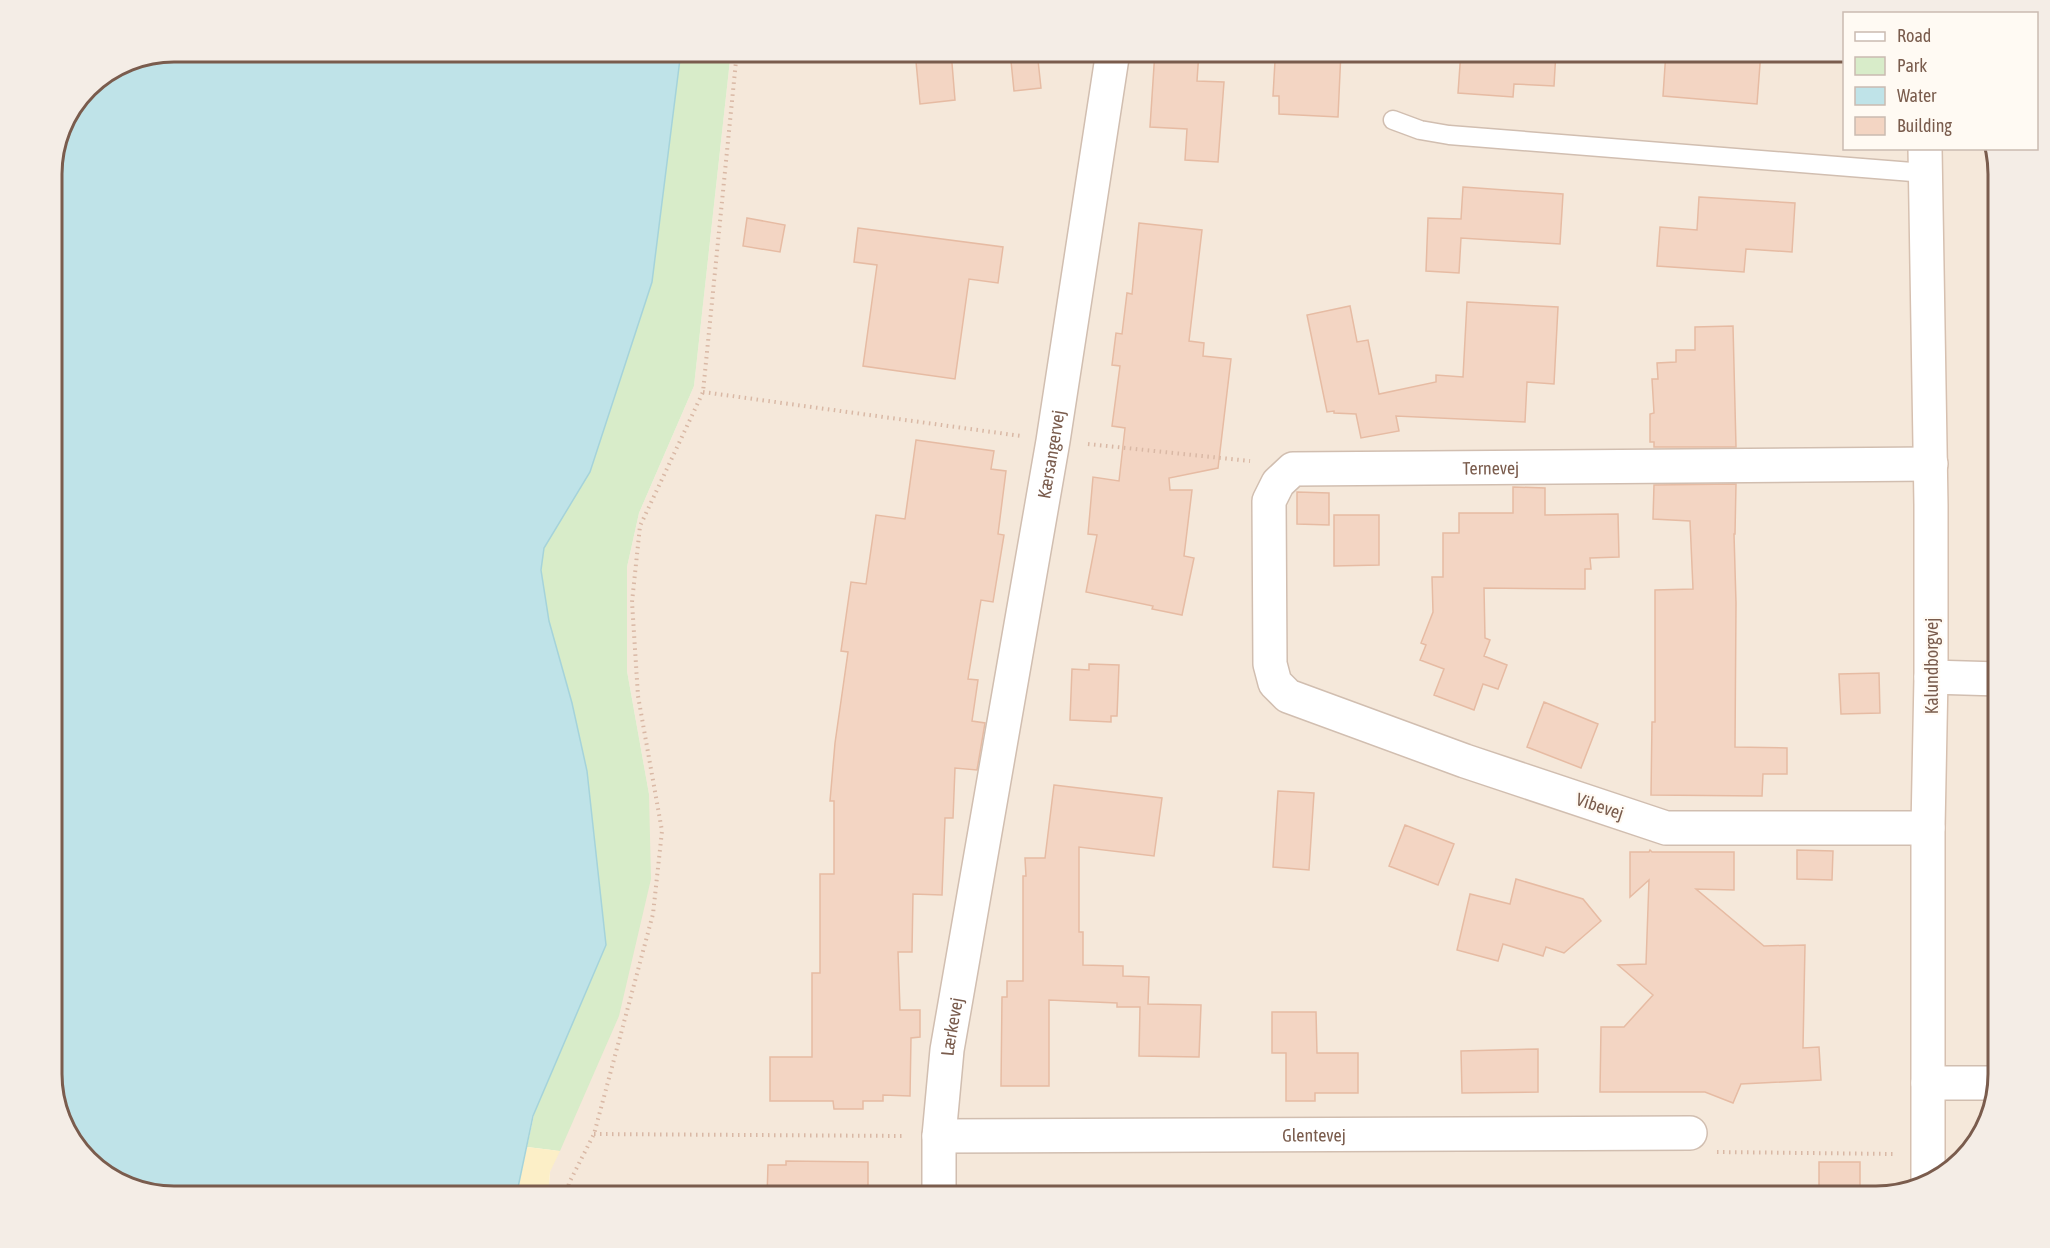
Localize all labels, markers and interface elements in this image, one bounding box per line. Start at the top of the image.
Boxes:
legend [1843,12,2038,150]
text: Road [1897,25,1931,46]
text: Park [1897,55,1927,76]
text: Water [1897,85,1937,106]
text: Building [1897,115,1952,136]
street label: Kærsangervej [1033,409,1068,500]
street label: Ternevej [1462,457,1519,478]
street label: Kalundborgvej [1921,618,1942,714]
street label: Vibevej [1573,788,1627,824]
street label: Lærkevej [936,996,966,1057]
street label: Glentevej [1282,1124,1346,1145]

